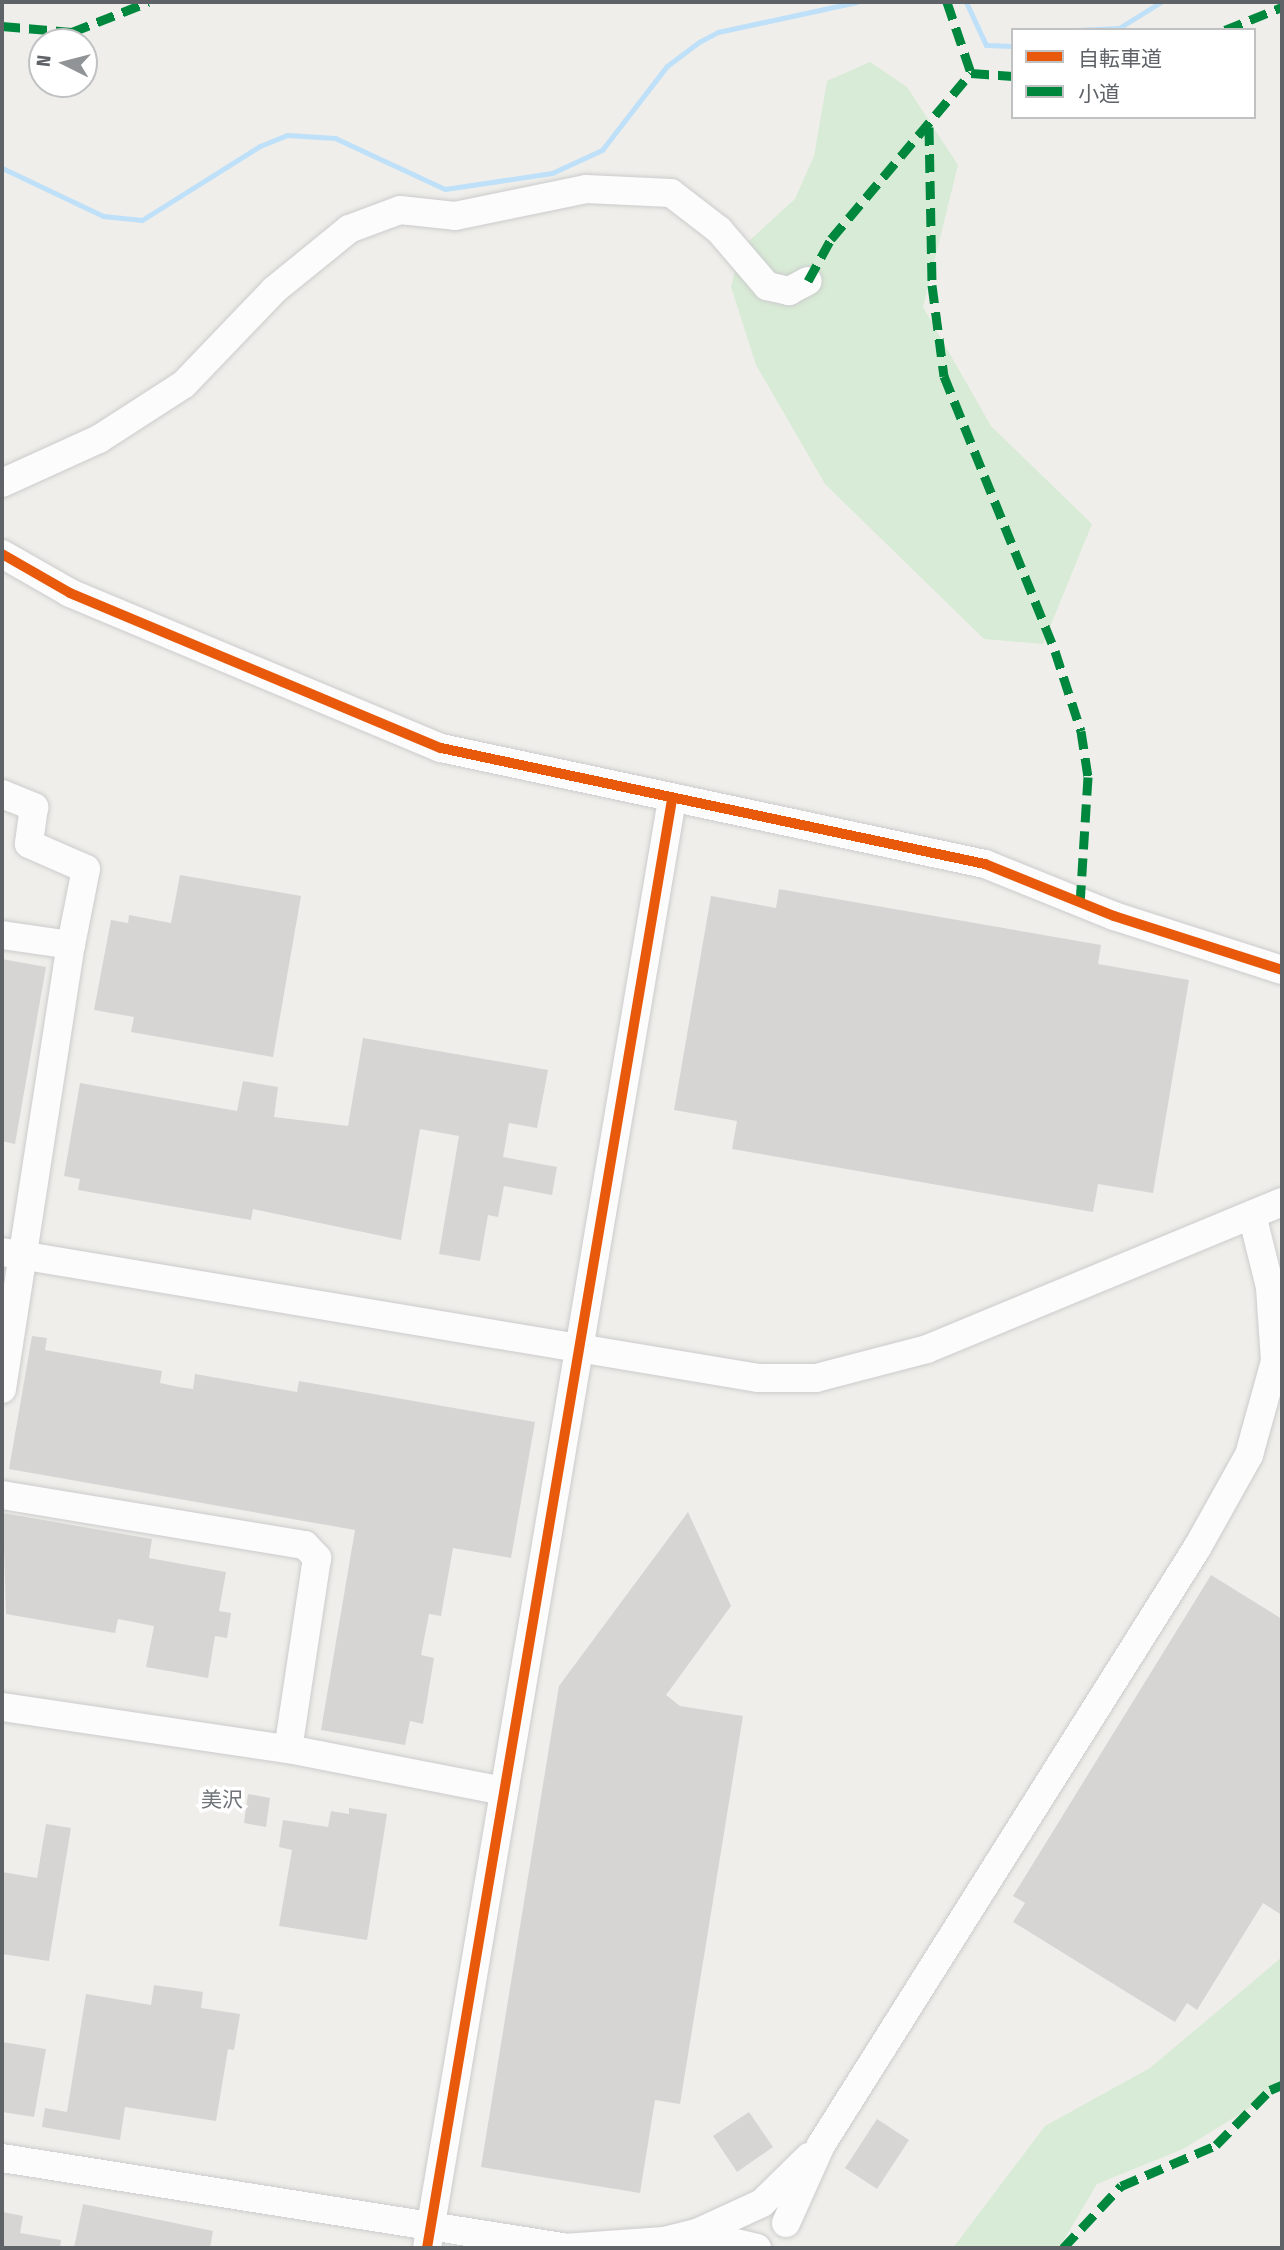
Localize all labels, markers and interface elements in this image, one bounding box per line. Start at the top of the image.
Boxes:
north arrow [28,28,98,98]
legend [1011,28,1256,119]
text: 自転車道 [1078,46,1162,72]
text: N [32,54,56,68]
text: 小道 [1078,81,1120,107]
district label: 美沢 [201,1787,243,1813]

